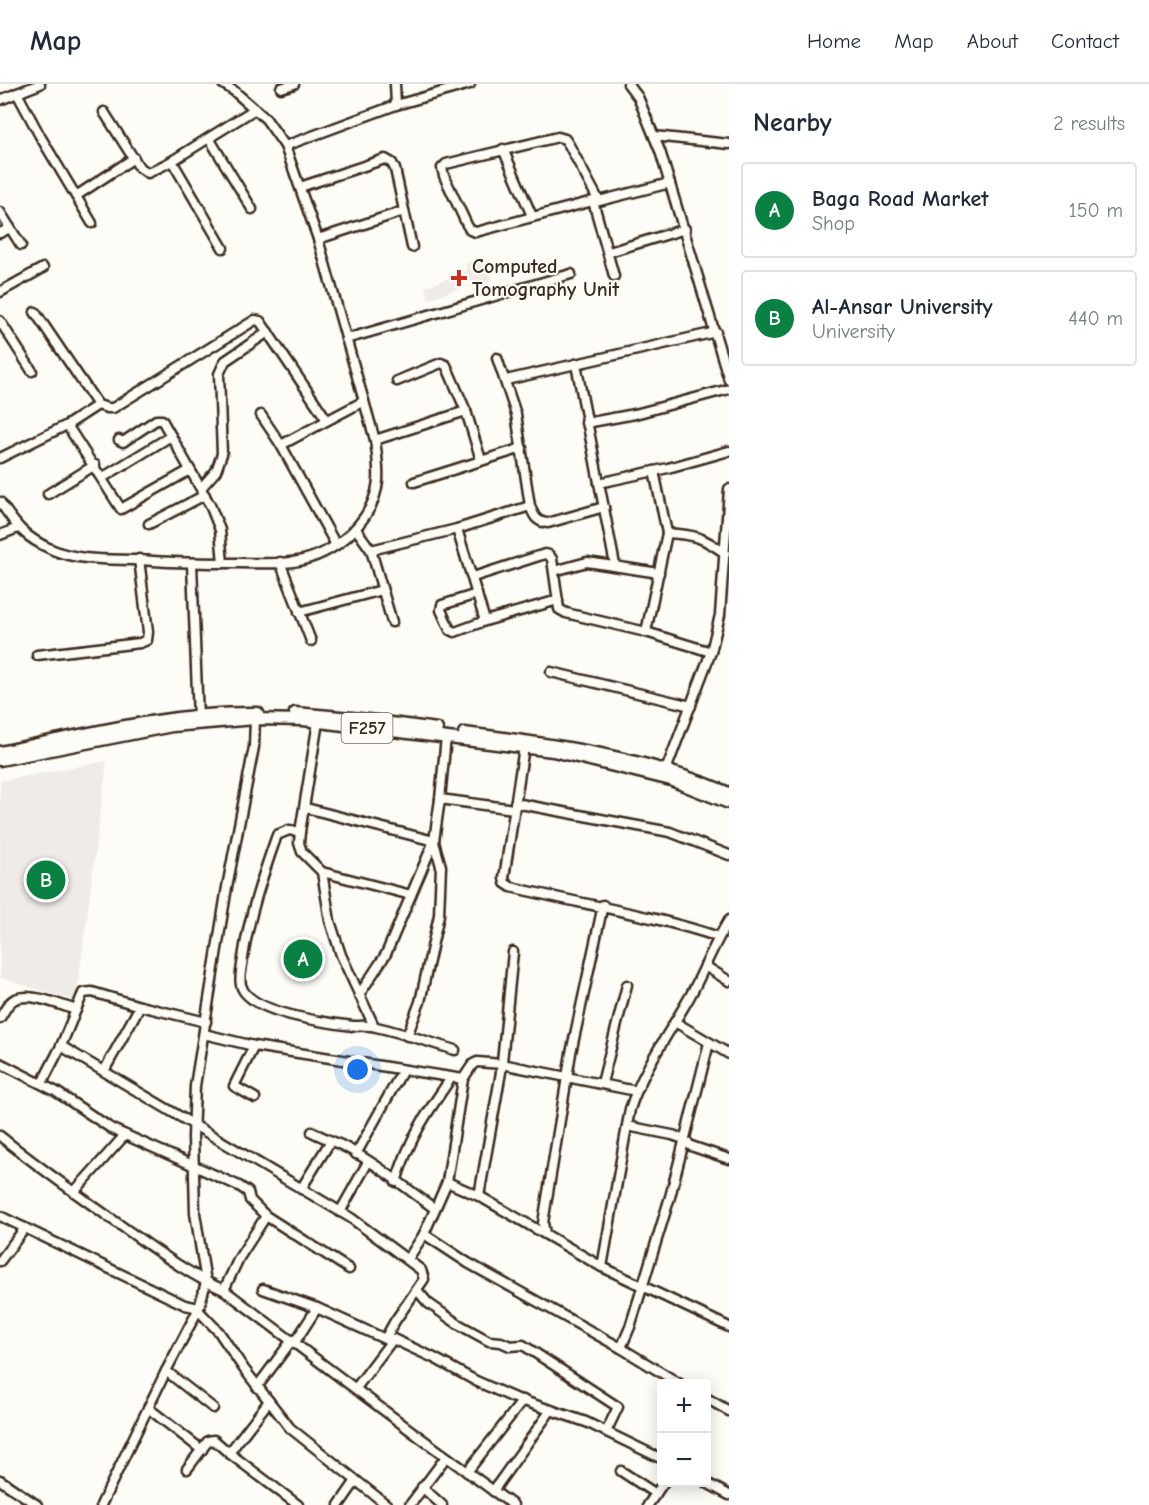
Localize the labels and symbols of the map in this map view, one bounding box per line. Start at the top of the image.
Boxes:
place label: Computed Tomography Unit [472,255,619,301]
marker: Computed Tomography Unit [450,269,468,287]
road number: F257 [342,713,392,743]
pin: B [26,858,66,902]
pin: A [284,936,322,982]
your location [343,1055,372,1084]

